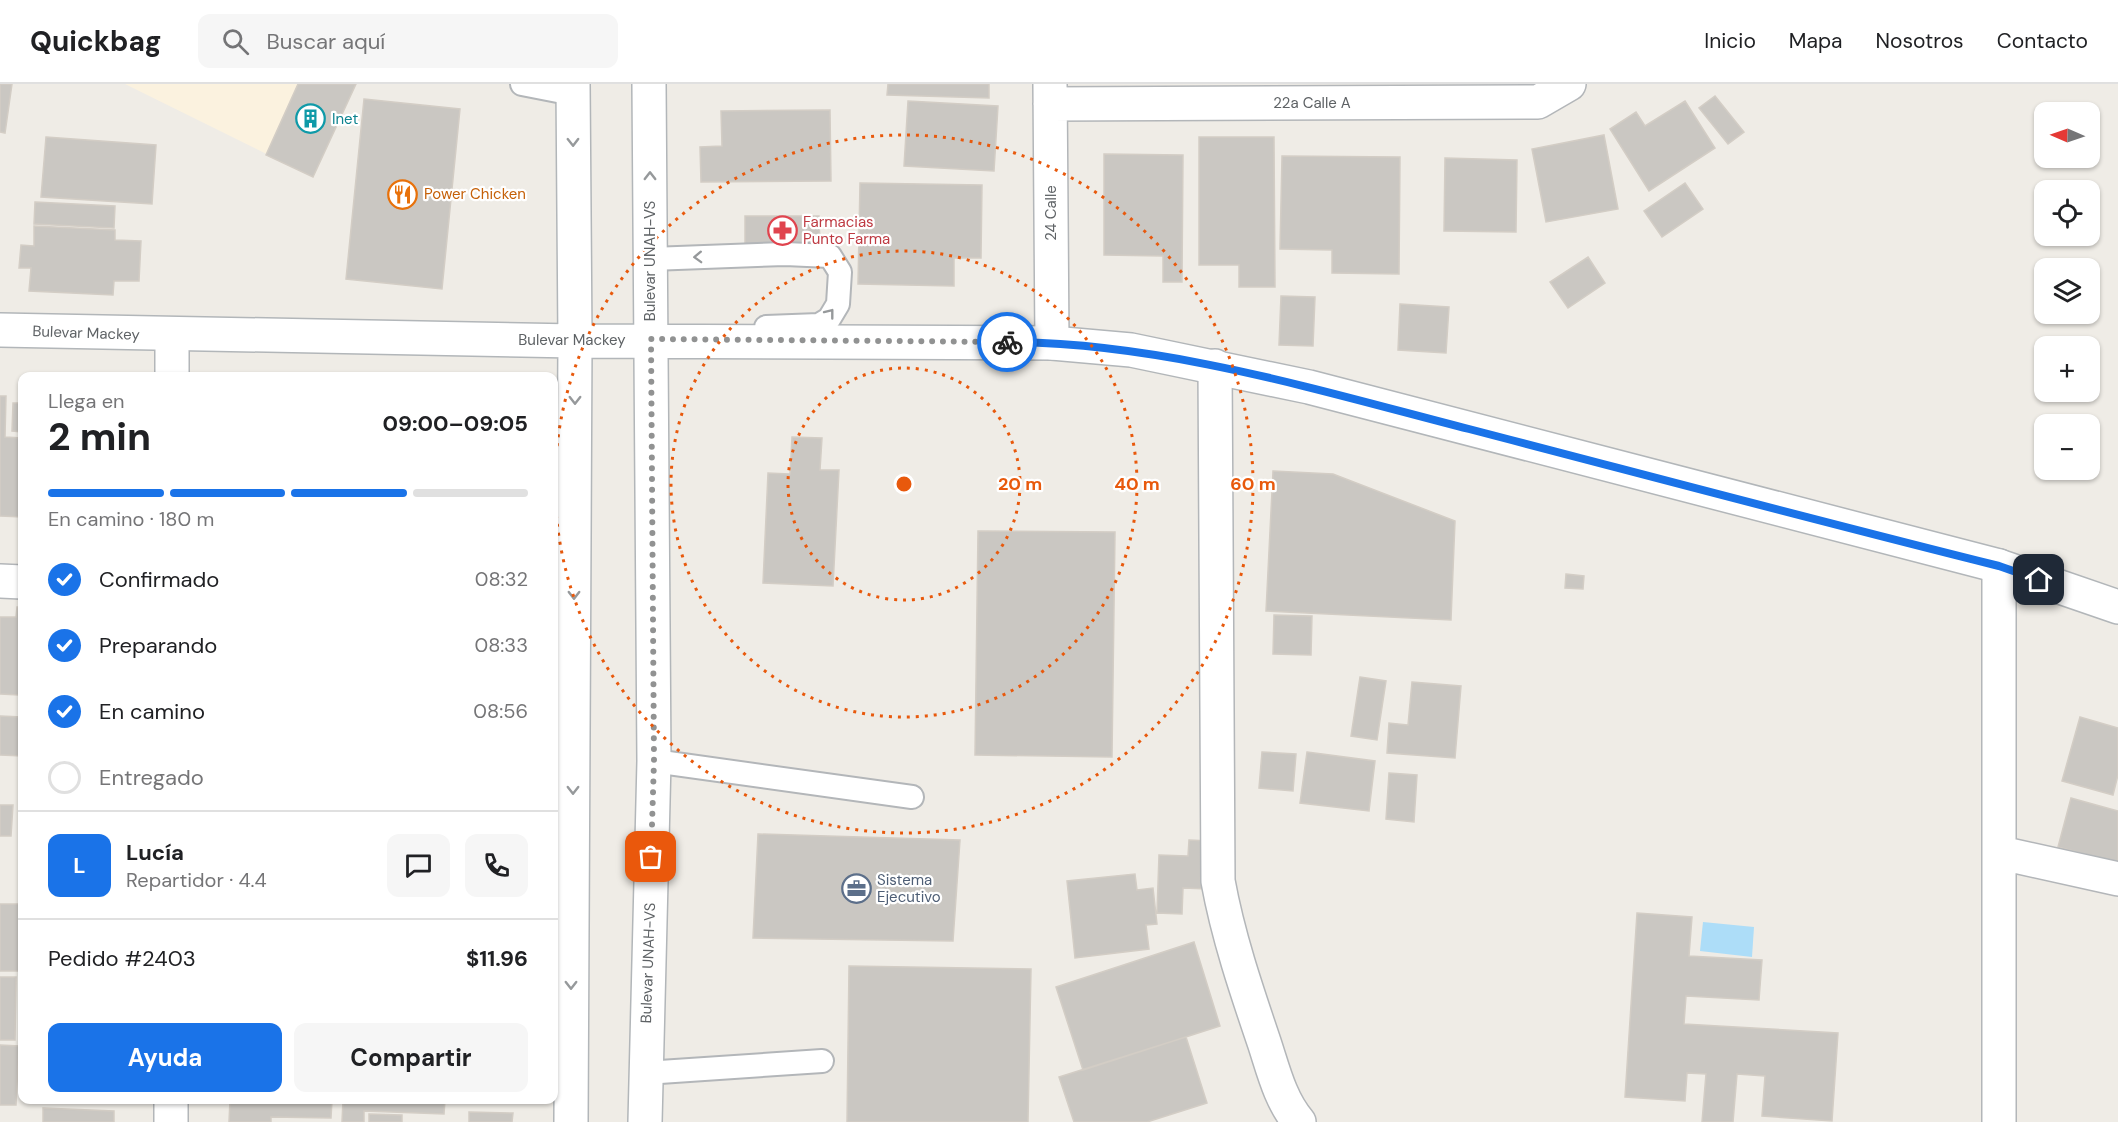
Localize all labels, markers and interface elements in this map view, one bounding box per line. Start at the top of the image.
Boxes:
search box [198,14,618,68]
text: Quickbag [30,23,162,60]
icon: search [219,25,252,58]
text: Buscar aquí [267,27,385,56]
text: Inicio [1704,27,1756,55]
text: Mapa [1789,27,1843,55]
text: Nosotros [1876,27,1964,55]
text: Contacto [1997,27,2088,55]
street label: 22a Calle A [1273,93,1351,113]
north arrow [2034,102,2100,168]
map controls [2034,102,2100,480]
building icon: Inet [295,103,327,135]
place label: Inet [332,109,358,129]
one-way arrow [567,138,579,147]
one-way arrow [644,171,656,180]
restaurant icon: Power Chicken [387,178,419,210]
button: locate [2034,180,2100,246]
place label: Power Chicken [424,184,526,204]
street label: 24 Calle [1041,185,1061,241]
street label: Bulevar UNAH-VS [640,200,660,321]
place label: Farmacias Punto Farma [803,212,890,249]
pharmacy icon: Farmacias Punto Farma [766,215,798,247]
one-way arrow [694,251,703,264]
button: layers [2034,258,2100,324]
one-way arrow [823,309,834,320]
courier [977,312,1037,372]
street label: Bulevar Mackey [32,321,141,345]
icon: bike [991,326,1024,359]
street label: Bulevar Mackey [518,330,626,350]
button: + [2034,336,2100,402]
text: Llega en [48,388,125,414]
one-way arrow [569,395,581,404]
text: 09:00–09:05 [382,409,528,438]
text: 2 min [48,411,151,462]
button: − [2034,414,2100,480]
text: 20 m [998,472,1042,496]
text: 40 m [1114,472,1160,496]
text: 60 m [1230,472,1276,496]
centre of rings [894,474,914,494]
text: En camino · 180 m [48,506,214,532]
pin [2013,554,2064,605]
icon: check [48,563,81,596]
icon: home [2022,563,2055,596]
text: Confirmado [99,565,219,594]
text: 08:32 [475,566,528,592]
one-way arrow [568,590,580,599]
icon: check [48,629,81,662]
text: Preparando [99,631,217,660]
text: 08:33 [474,632,528,658]
icon: check [48,695,81,728]
text: En camino [99,697,205,726]
text: 08:56 [473,698,528,724]
text: Entregado [99,763,204,792]
one-way arrow [567,785,579,794]
pin [625,831,676,882]
button: chat [387,834,450,897]
button: phone [465,834,528,897]
text: Lucía [126,838,184,867]
icon: bag [634,840,667,873]
text: L [73,851,86,880]
text: Repartidor · 4.4 [126,867,267,893]
place label: Sistema Ejecutivo [877,870,941,907]
office icon: Sistema Ejecutivo [840,873,872,905]
street label: Bulevar UNAH-VS [636,902,660,1024]
text: Pedido #2403 [48,944,196,973]
text: $11.96 [466,944,528,973]
one-way arrow [565,980,578,989]
button: Ayuda [48,1023,282,1092]
button: Compartir [294,1023,528,1092]

